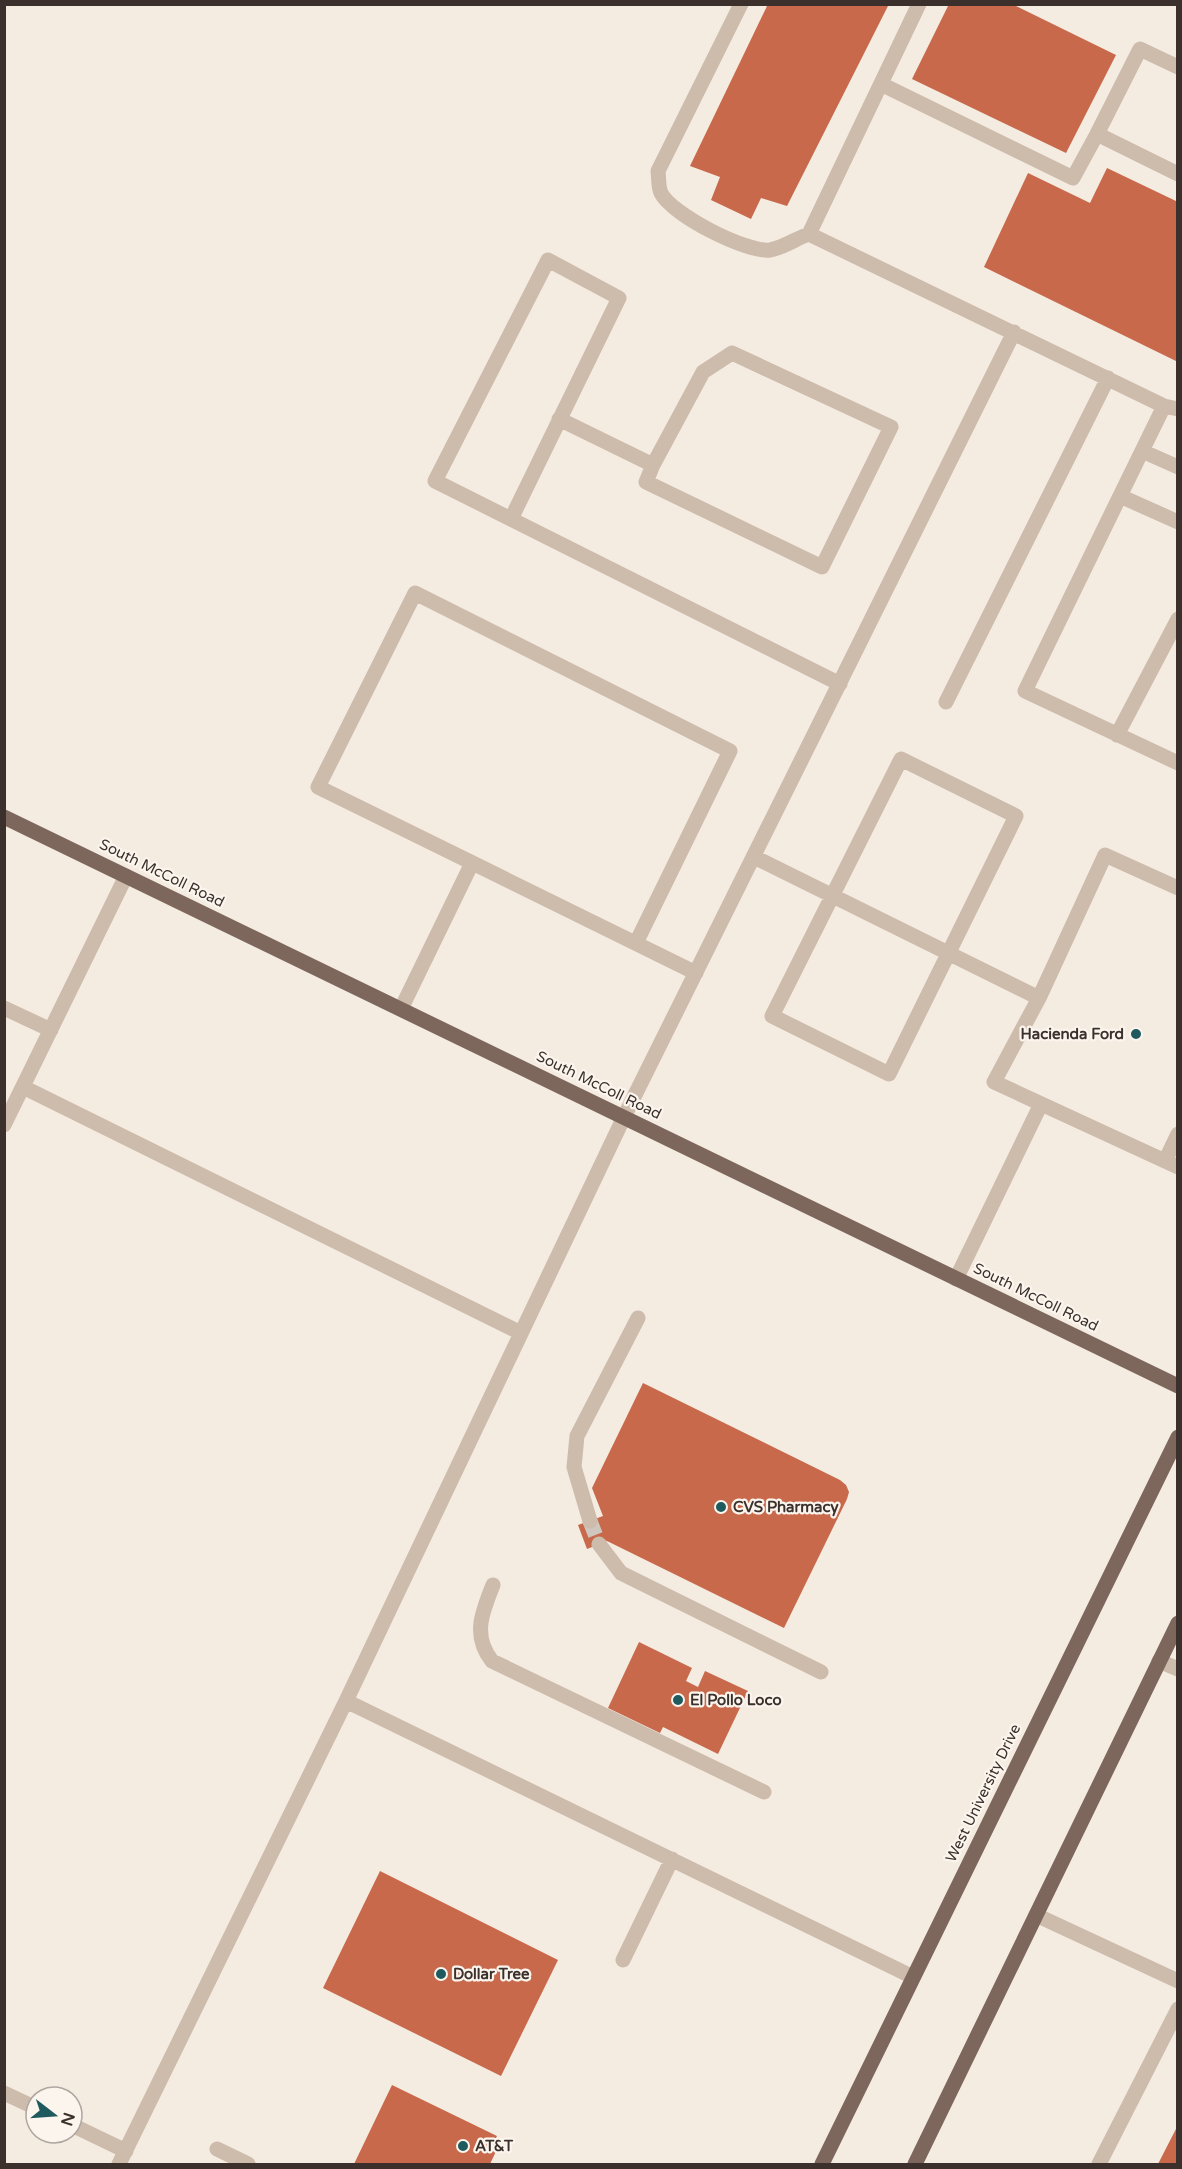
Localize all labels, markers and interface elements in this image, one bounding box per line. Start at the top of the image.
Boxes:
street label: South McColl Road [97,835,227,911]
place label: Hacienda Ford [1020,1025,1124,1043]
marker: Hacienda Ford [1129,1027,1143,1041]
street label: South McColl Road [534,1047,664,1123]
street label: South McColl Road [971,1259,1101,1335]
place label: CVS Pharmacy [733,1498,838,1517]
marker: CVS Pharmacy [714,1500,728,1514]
place label: El Pollo Loco [690,1691,782,1709]
marker: El Pollo Loco [671,1693,685,1707]
street label: West University Drive [942,1721,1024,1865]
place label: Dollar Tree [453,1965,530,1983]
marker: Dollar Tree [434,1967,448,1981]
north arrow [24,2085,84,2145]
text: N [56,2110,79,2128]
place label: AT&T [475,2137,514,2155]
marker: AT&T [456,2139,470,2153]

